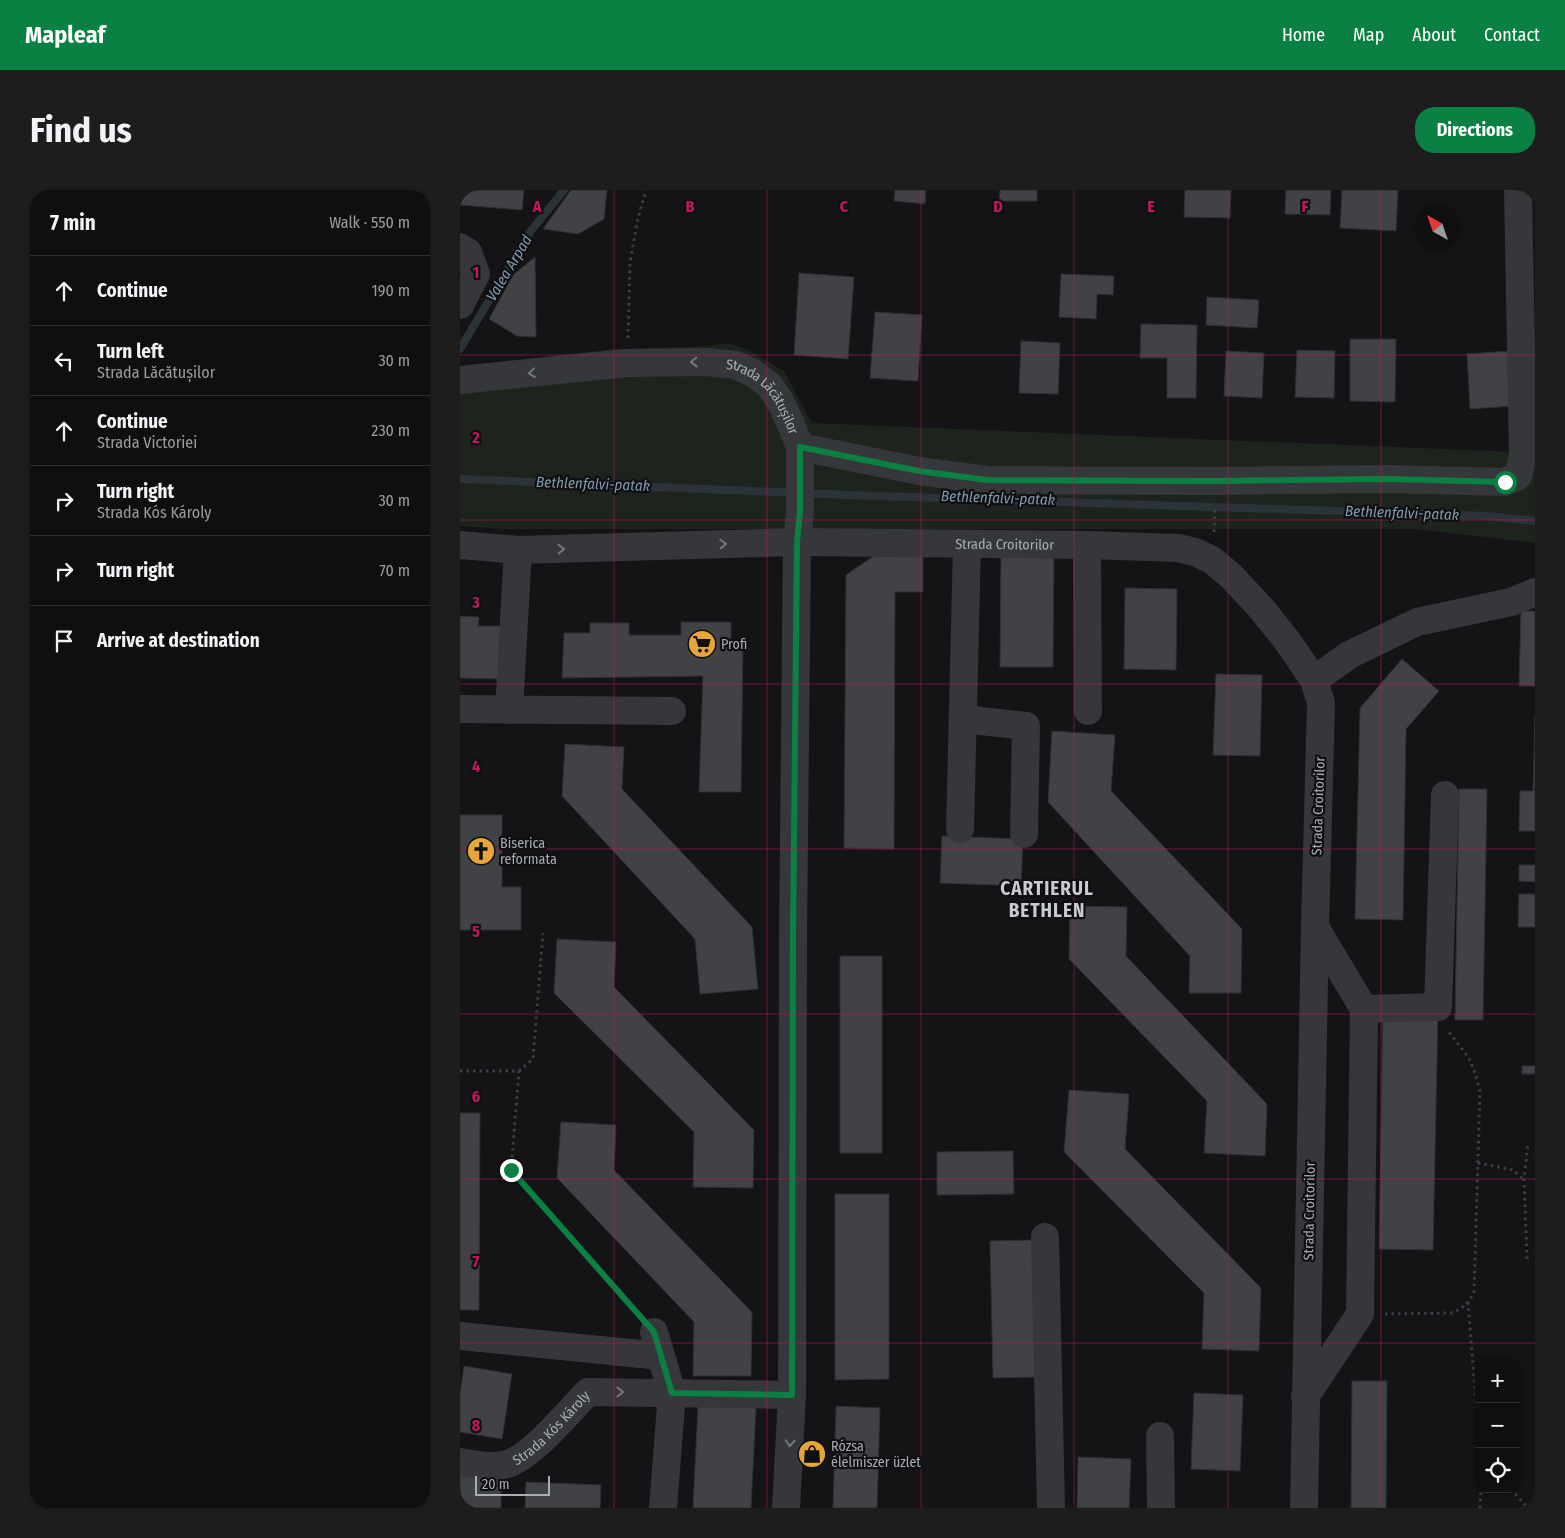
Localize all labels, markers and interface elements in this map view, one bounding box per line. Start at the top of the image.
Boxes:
text: Mapleaf [25,21,105,49]
text: Home [1282,24,1325,46]
text: Map [1353,24,1384,46]
text: About [1412,24,1456,46]
text: Contact [1484,24,1540,46]
button: Directions [1415,107,1535,153]
text: Find us [30,109,132,151]
text: A [532,197,542,216]
text: B [686,197,695,216]
text: C [840,197,849,216]
text: D [993,197,1003,216]
text: E [1147,197,1155,216]
text: F [1301,197,1309,216]
north arrow [1415,205,1460,250]
text: 7 min [50,210,96,236]
text: Walk · 550 m [329,213,410,232]
water label: Valea Arpad [482,232,536,304]
text: 1 [473,263,479,282]
icon: ahead [50,277,78,305]
text: Continue [97,279,168,302]
text: 190 m [372,281,410,300]
text: Turn left [97,340,164,363]
icon: left [50,347,78,375]
text: 30 m [378,351,410,370]
street label: Strada Lăcătușilor [725,356,802,437]
one-way arrow [690,357,698,367]
text: Strada Lăcătușilor [97,363,215,382]
one-way arrow [528,367,536,378]
text: Continue [97,410,168,433]
icon: ahead [50,417,78,445]
text: 230 m [371,421,410,440]
text: 2 [471,428,480,447]
text: Strada Victoriei [97,433,197,452]
route start [1494,471,1517,494]
water label: Bethlenfalvi-patak [536,473,651,495]
text: Turn right [97,480,174,503]
icon: right [50,487,78,515]
water label: Bethlenfalvi-patak [941,487,1056,509]
text: 30 m [378,491,410,510]
water label: Bethlenfalvi-patak [1345,502,1460,524]
text: Strada Kós Károly [97,503,211,522]
street label: Strada Croitorilor [955,536,1054,554]
one-way arrow [720,539,728,549]
one-way arrow [558,544,565,554]
icon: right [50,557,78,585]
text: Turn right [97,559,174,582]
text: 70 m [379,561,410,580]
text: 3 [471,593,480,612]
icon: arrive [50,627,78,655]
text: Arrive at destination [97,629,260,652]
supermarket icon: Profi [687,629,717,659]
place label: Profi [721,636,747,653]
street label: Strada Croitorilor [1308,756,1329,856]
text: 4 [472,757,480,776]
place label: Biserica reformata [500,835,557,868]
church icon: Biserica reformata [466,836,496,866]
district label: CARTIERUL BETHLEN [1000,877,1094,922]
text: 5 [472,922,480,941]
text: 6 [472,1087,480,1106]
route end [500,1159,523,1182]
street label: Strada Croitorilor [1300,1161,1319,1261]
text: 7 [473,1252,480,1271]
map controls [1475,1358,1520,1493]
button: + [1475,1358,1520,1403]
street label: Strada Kós Károly [510,1387,594,1469]
one-way arrow [616,1387,624,1398]
button: − [1475,1403,1520,1448]
text: 8 [472,1416,481,1435]
place label: Rózsa élelmiszer üzlet [831,1438,921,1471]
shop icon: Rózsa élelmiszer üzlet [797,1439,827,1469]
one-way arrow [784,1440,795,1448]
button: locate [1475,1448,1520,1493]
scale bar [475,1473,550,1496]
text: 20 m [482,1476,510,1493]

